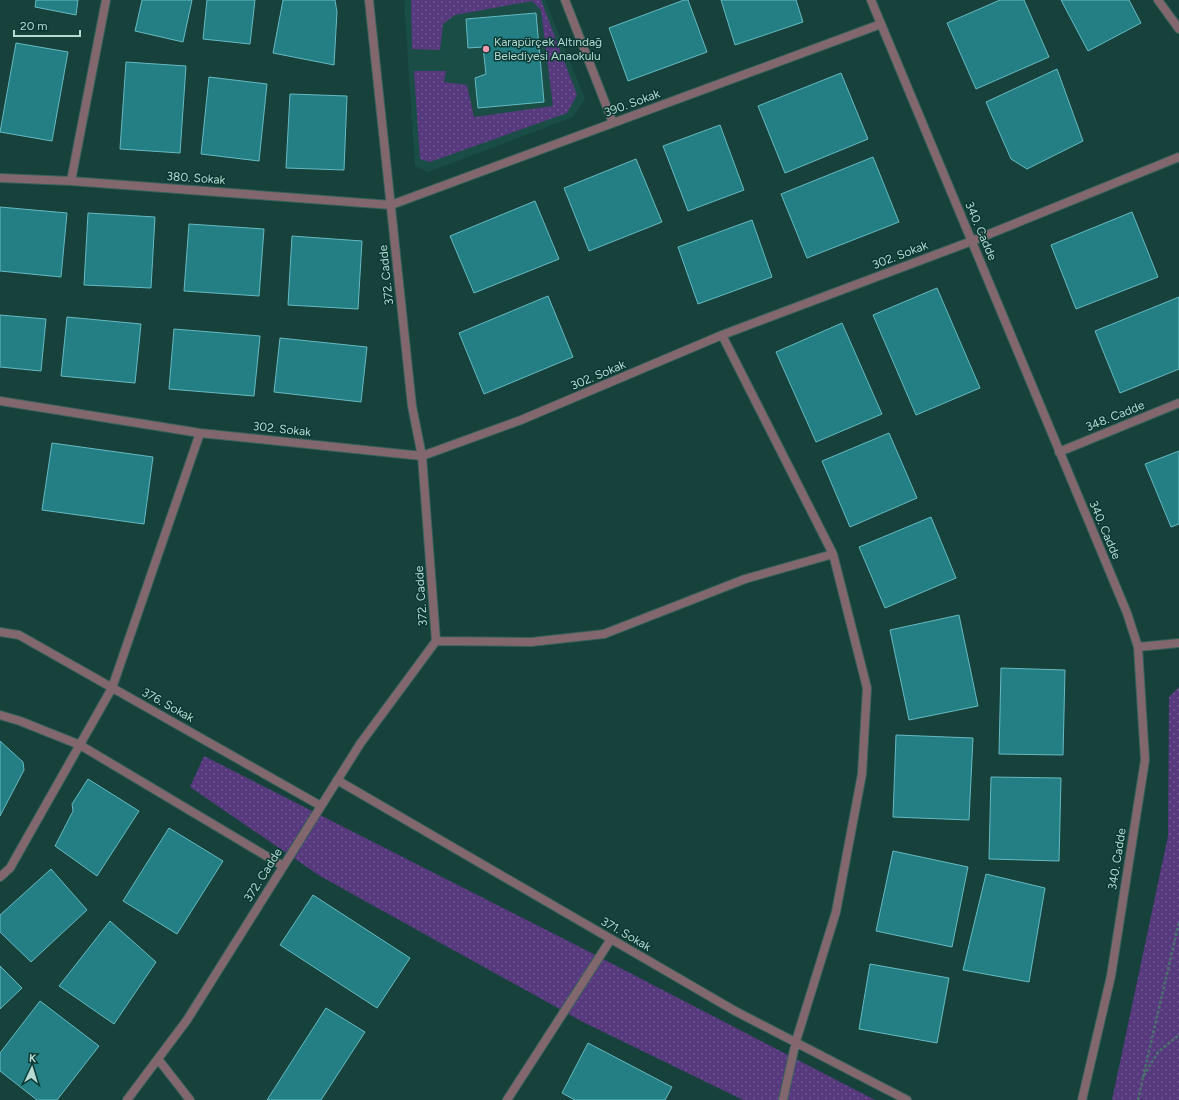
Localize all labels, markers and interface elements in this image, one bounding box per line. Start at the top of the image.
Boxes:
scale bar [14,12,80,38]
text: 20 m [20,19,48,33]
place label: Karapürçek Altındağ Belediyesi Anaokulu [494,35,602,63]
marker: Karapürçek Altındağ Belediyesi Anaokulu [481,44,491,54]
street label: 390. Sokak [602,86,662,120]
street label: 380. Sokak [166,169,226,187]
street label: 340. Cadde [962,199,1000,263]
street label: 302. Sokak [870,238,930,272]
street label: 372. Cadde [376,244,396,306]
street label: 302. Sokak [568,357,628,393]
street label: 348. Cadde [1084,398,1147,434]
street label: 302. Sokak [252,419,312,439]
street label: 340. Cadde [1086,498,1124,562]
street label: 372. Cadde [412,565,430,627]
street label: 376. Sokak [140,685,197,725]
street label: 340. Cadde [1105,827,1129,891]
street label: 372. Cadde [241,845,285,904]
street label: 371. Sokak [599,914,654,954]
north arrow [12,1048,52,1088]
text: K [29,1052,37,1065]

